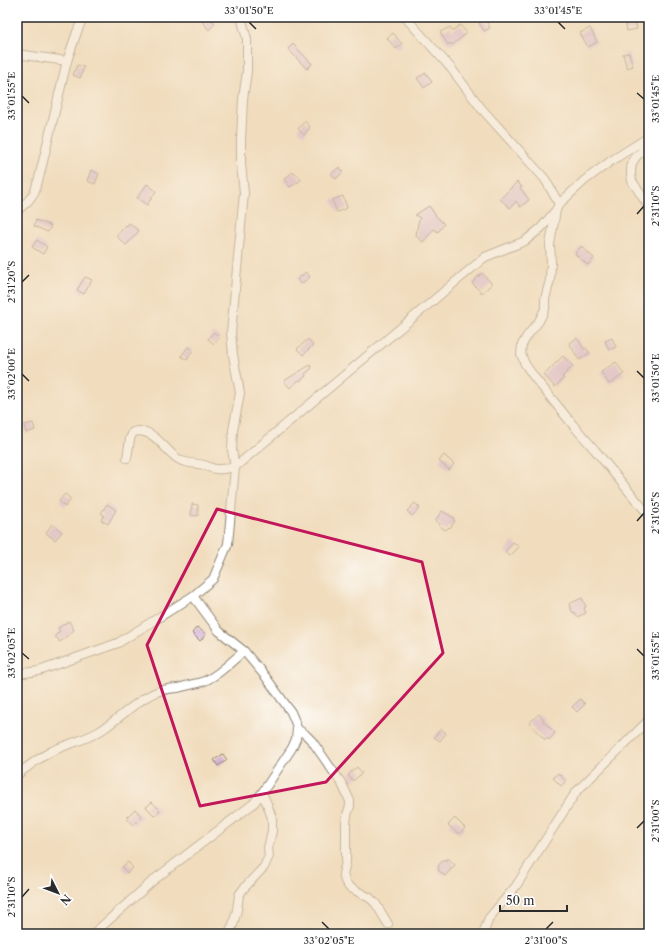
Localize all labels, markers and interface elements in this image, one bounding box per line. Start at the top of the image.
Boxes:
text: 33°01'50"E [224,4,274,17]
text: 33°01'45"E [534,4,582,17]
text: 33°01'55"E [5,72,18,120]
text: 33°01'45"E [649,75,662,123]
text: 2°31'10"S [649,185,662,227]
text: 2°31'20"S [5,261,18,303]
text: 33°02'00"E [5,348,18,400]
text: 33°01'50"E [649,353,662,403]
text: 2°31'05"S [649,492,662,534]
text: 33°02'05"E [5,627,18,678]
text: 33°01'55"E [649,632,662,680]
text: 2°31'00"S [649,799,662,843]
north arrow [38,873,78,913]
text: 2°31'10"S [5,876,18,918]
scale bar [500,887,567,913]
text: N [57,891,74,908]
text: 50 m [506,893,535,908]
text: 33°02'05"E [304,934,355,947]
text: 2°31'00"S [524,934,568,947]

